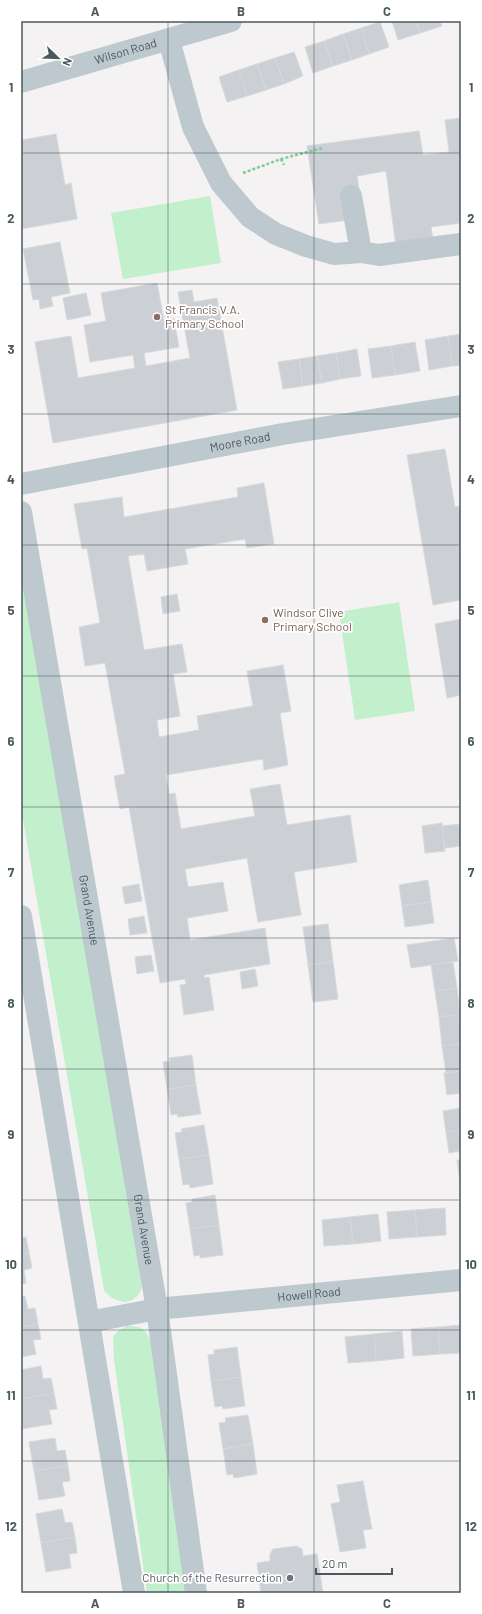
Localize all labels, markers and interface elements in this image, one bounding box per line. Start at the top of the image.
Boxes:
text: A [91,3,100,19]
text: B [237,3,245,19]
text: C [383,3,391,19]
street label: Wilson Road [93,35,158,66]
north arrow [38,38,78,78]
text: N [60,56,75,68]
text: 1 [9,79,13,95]
text: 1 [469,79,473,95]
text: 2 [7,210,15,226]
text: 2 [467,210,475,226]
place label: St Francis V.A. Primary School [165,302,244,330]
marker: St Francis V.A. Primary School [152,312,162,322]
text: 3 [7,341,15,357]
text: 3 [467,341,475,357]
street label: Moore Road [208,429,271,454]
text: 4 [7,471,15,487]
text: 4 [467,471,475,487]
text: 5 [7,602,15,618]
text: 5 [467,602,475,618]
place label: Windsor Clive Primary School [273,605,352,633]
marker: Windsor Clive Primary School [260,615,270,625]
text: 6 [8,733,15,749]
text: 6 [468,733,475,749]
text: 7 [8,864,15,880]
text: 7 [468,864,475,880]
street label: Grand Avenue [77,874,103,946]
text: 8 [7,995,15,1011]
text: 8 [467,995,475,1011]
text: 9 [8,1126,15,1142]
text: 9 [468,1126,475,1142]
street label: Grand Avenue [132,1193,157,1266]
text: 10 [5,1256,17,1272]
text: 10 [465,1256,477,1272]
street label: Howell Road [277,1284,341,1303]
text: 11 [6,1387,16,1403]
text: 11 [466,1387,476,1403]
text: 12 [5,1518,17,1534]
text: 12 [465,1518,477,1534]
scale bar [316,1550,392,1576]
text: 20 m [322,1556,348,1570]
place label: Church of the Resurrection [142,1570,282,1584]
marker: Church of the Resurrection [285,1573,295,1583]
text: A [91,1595,100,1611]
text: B [237,1595,245,1611]
text: C [383,1595,391,1611]

